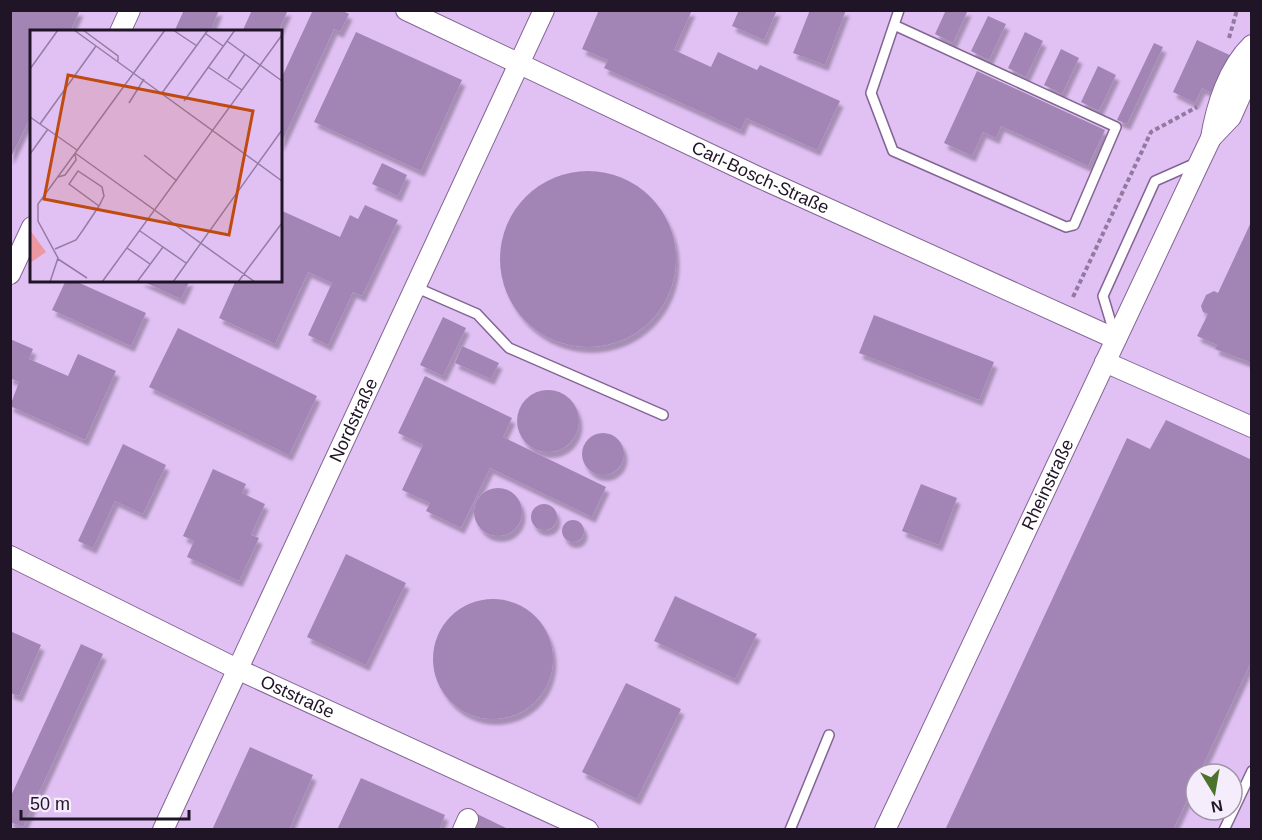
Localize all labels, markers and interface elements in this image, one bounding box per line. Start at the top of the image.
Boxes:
inset map [30,30,282,282]
street label: Carl-Bosch-Straße [689,137,832,218]
street label: Nordstraße [325,375,382,465]
street label: Rheinstraße [1018,436,1078,533]
street label: Oststraße [257,671,337,722]
north arrow [1184,762,1244,822]
scale bar [21,783,189,821]
text: 50 m [30,794,70,814]
text: N [1209,797,1224,816]

